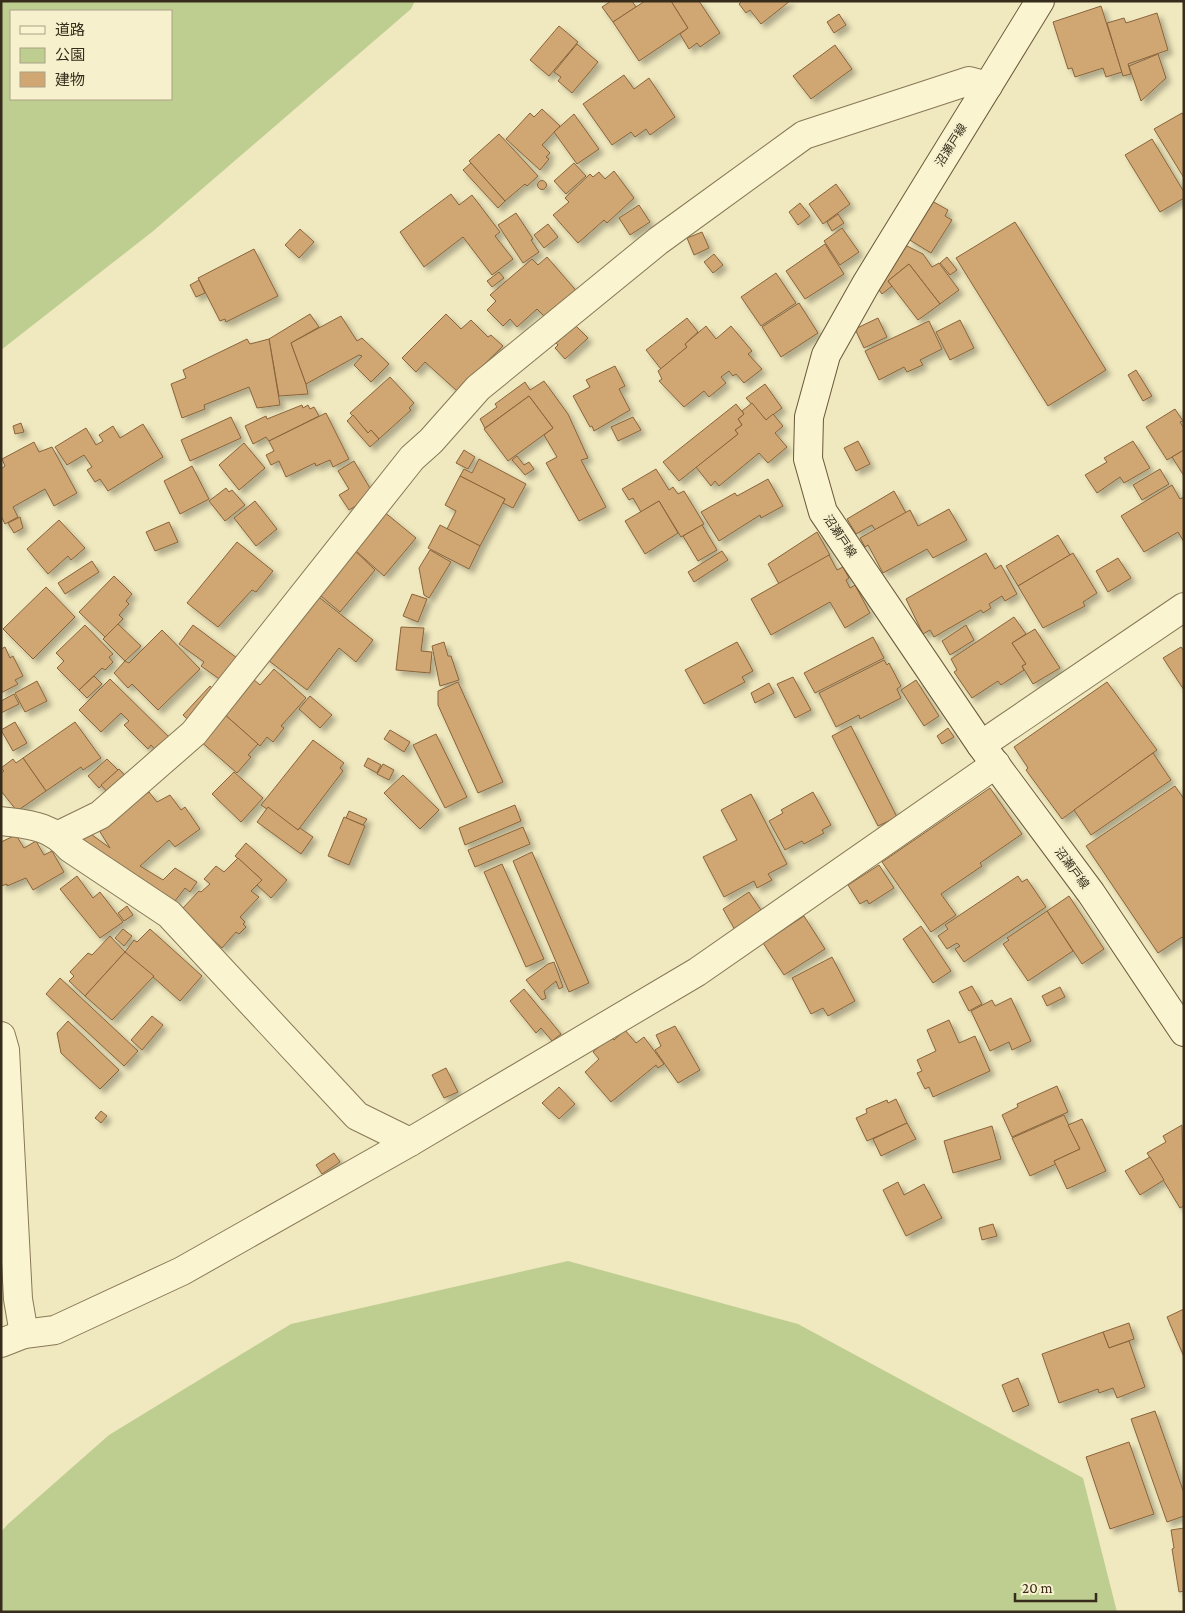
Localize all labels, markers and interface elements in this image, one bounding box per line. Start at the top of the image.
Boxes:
legend [10,10,172,100]
text: 道路 [55,22,85,38]
text: 公園 [55,47,85,63]
text: 建物 [55,72,85,88]
street label: 沼瀬戸線 [932,121,970,169]
street label: 沼瀬戸線 [821,512,859,560]
street label: 沼瀬戸線 [1052,845,1092,891]
scale bar [1015,1570,1096,1602]
text: 20 m [1022,1580,1053,1596]

